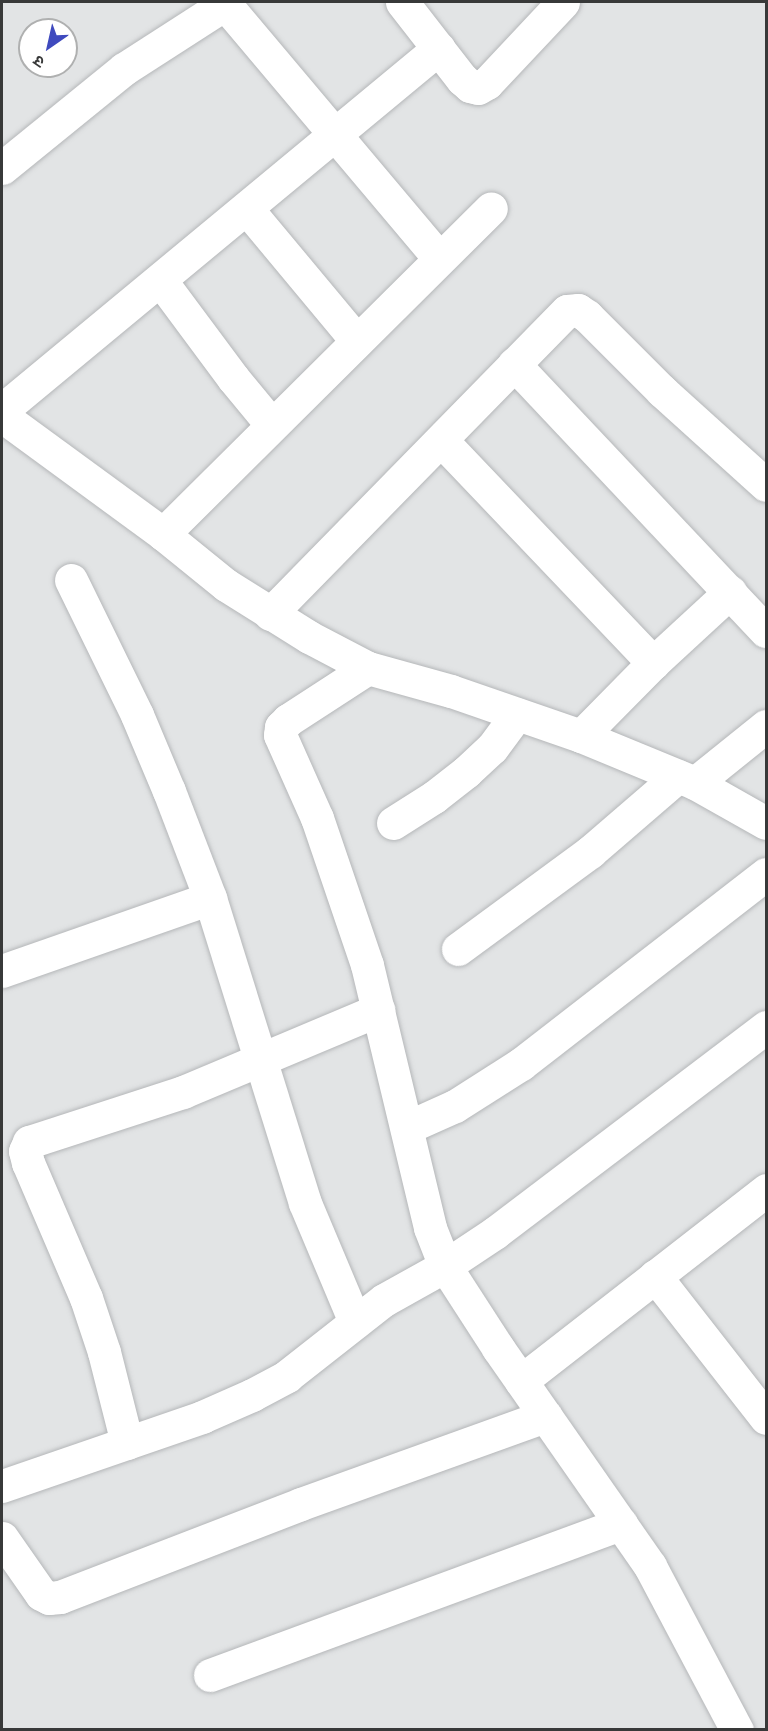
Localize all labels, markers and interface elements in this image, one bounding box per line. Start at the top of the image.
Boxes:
north arrow [18,18,78,78]
text: उ [30,50,49,72]

